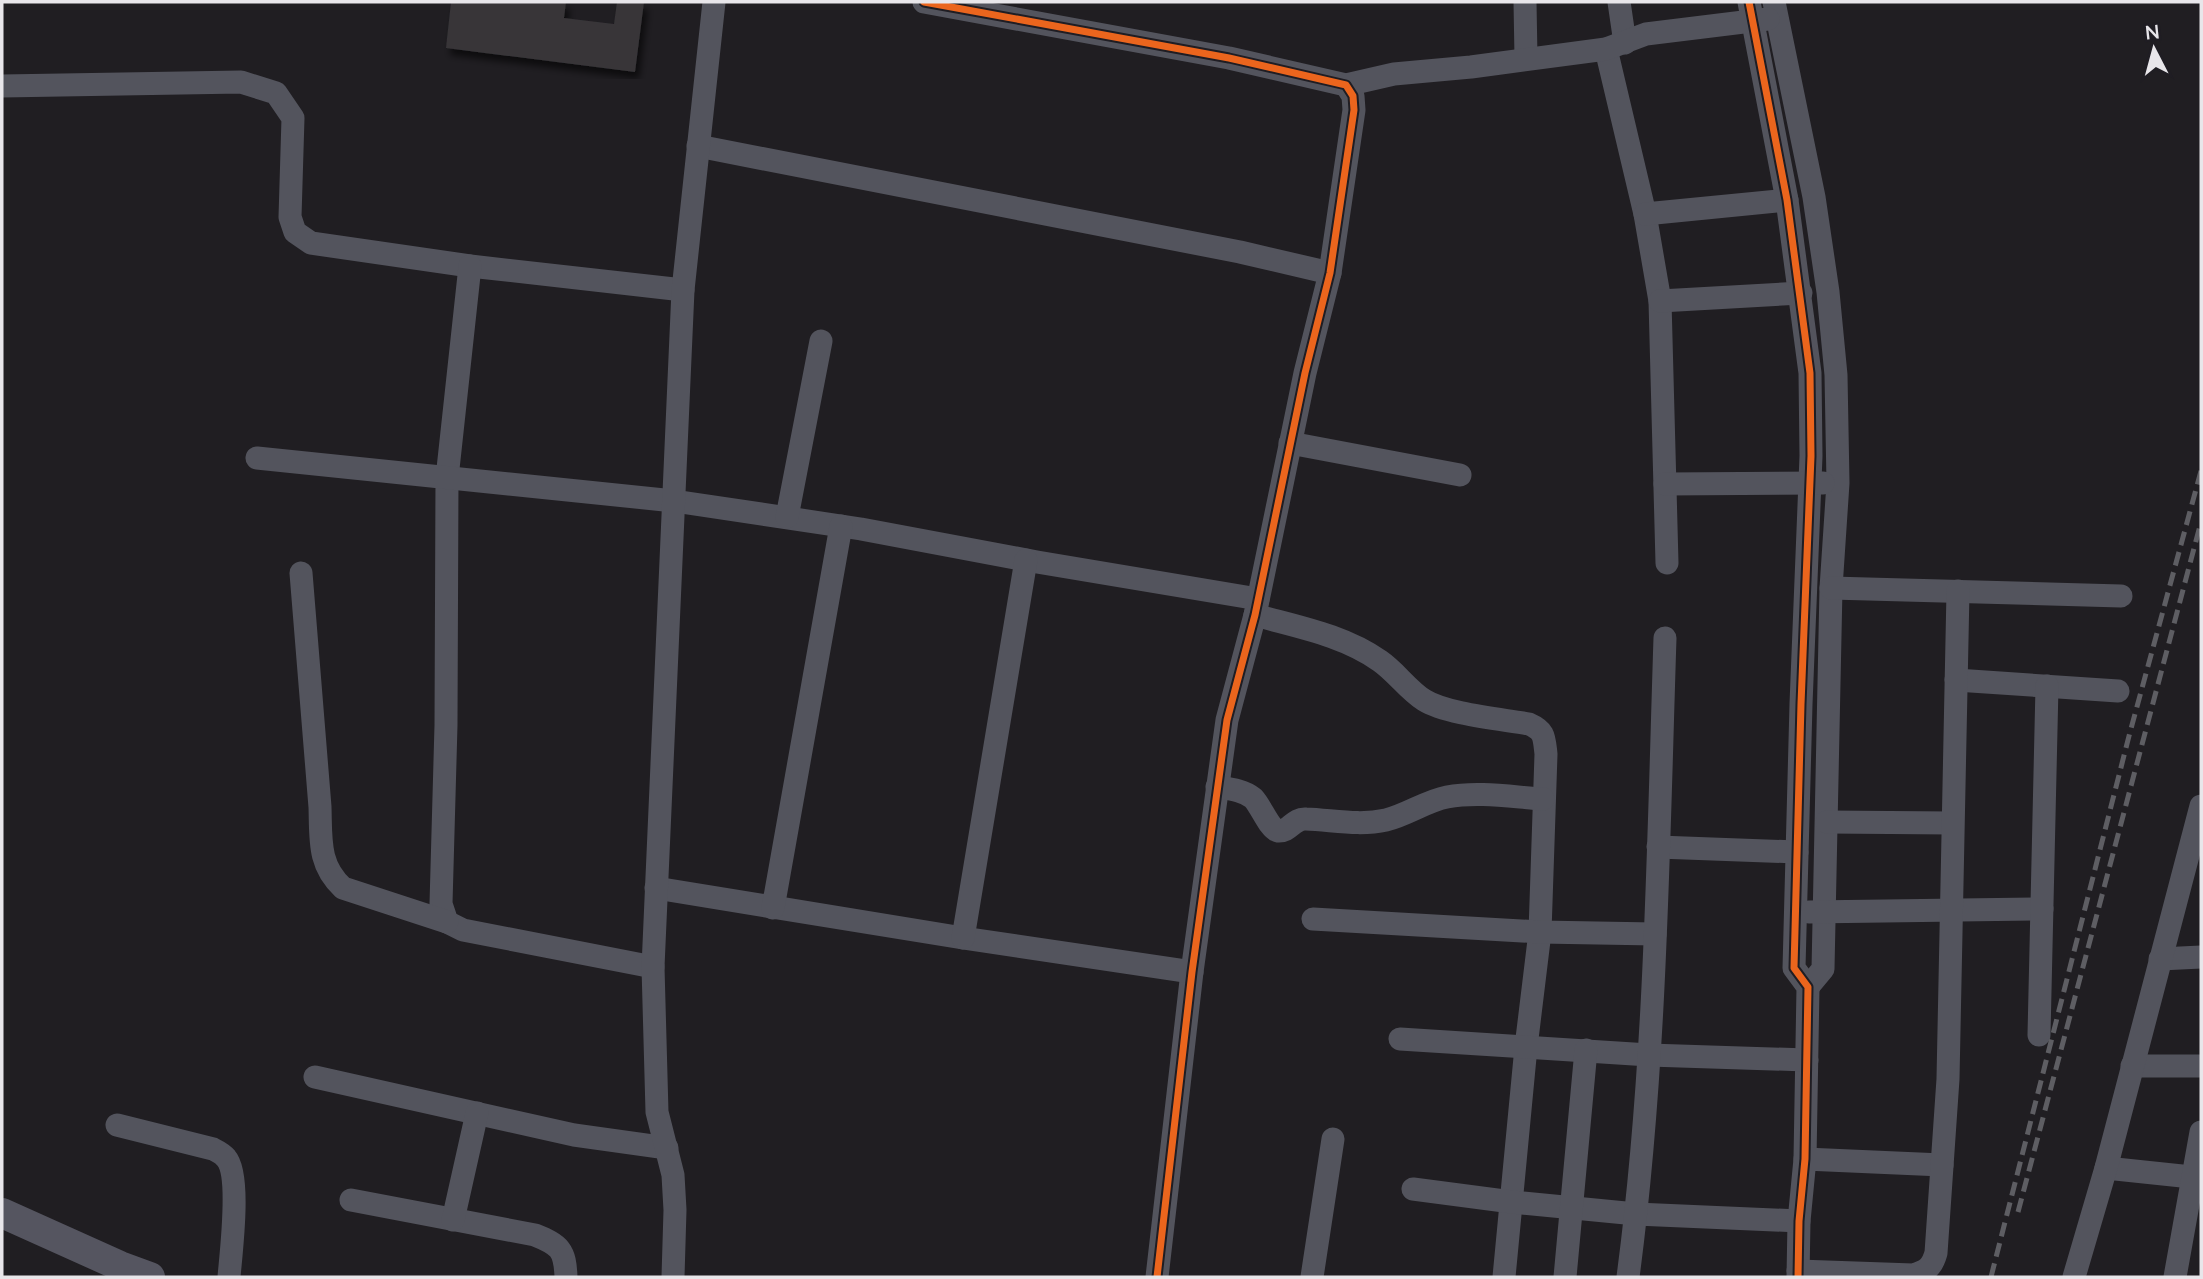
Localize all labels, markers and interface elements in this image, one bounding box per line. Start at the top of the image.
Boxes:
north arrow [2119,14,2189,84]
text: N [2144,19,2161,44]

